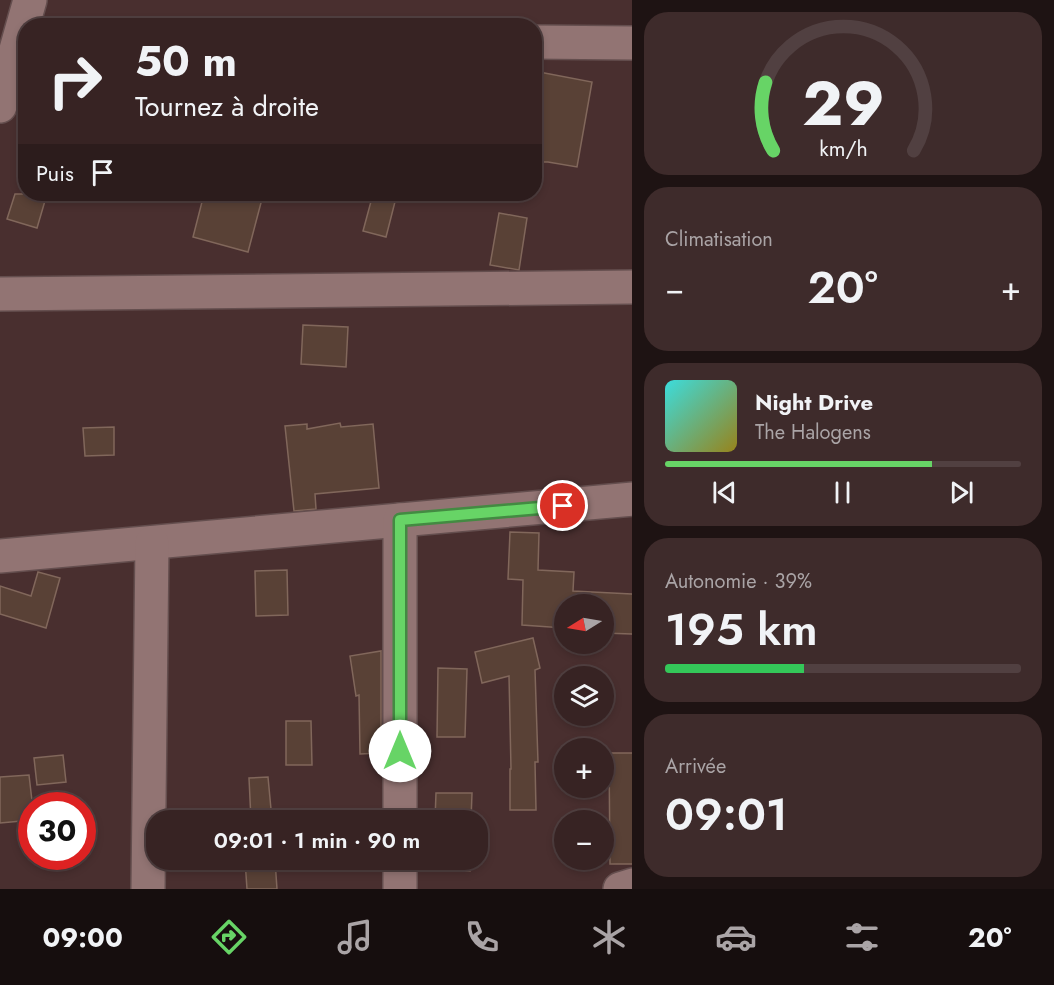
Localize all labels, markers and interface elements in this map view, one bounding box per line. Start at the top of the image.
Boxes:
text: 50 m [135,31,237,92]
icon: right [36,42,114,120]
text: 29 [802,58,884,148]
text: Tournez à droite [135,87,319,126]
text: km/h [819,133,867,164]
icon: arrive [86,156,119,189]
text: Puis [36,157,74,189]
text: Climatisation [665,225,773,254]
text: 20° [807,255,878,320]
text: − [665,265,684,312]
text: + [1001,265,1021,312]
text: Night Drive [755,386,873,418]
text: The Halogens [755,418,871,447]
icon: previous [708,476,741,509]
icon: pause [826,476,859,509]
icon: next [945,476,978,509]
pin [537,480,588,531]
icon: arrive [546,489,579,522]
text: Autonomie · 39% [665,567,812,596]
north arrow [554,594,614,654]
map controls [554,594,614,870]
text: 195 km [665,597,818,662]
button: layers [554,666,614,726]
position arrow [368,719,432,783]
button: + [554,738,614,798]
text: Arrivée [665,752,726,781]
text: 09:01 [665,782,788,847]
speed limit sign: 30 [18,792,96,870]
button: − [554,810,614,870]
text: 09:01 · 1 min · 90 m [214,824,420,856]
icon: directions [208,916,250,958]
icon: music [334,916,376,958]
icon: phone [461,916,503,958]
icon: climate [588,916,630,958]
icon: car [715,916,757,958]
icon: filters [841,916,883,958]
text: 09:00 [42,918,123,957]
text: 20° [968,918,1012,957]

